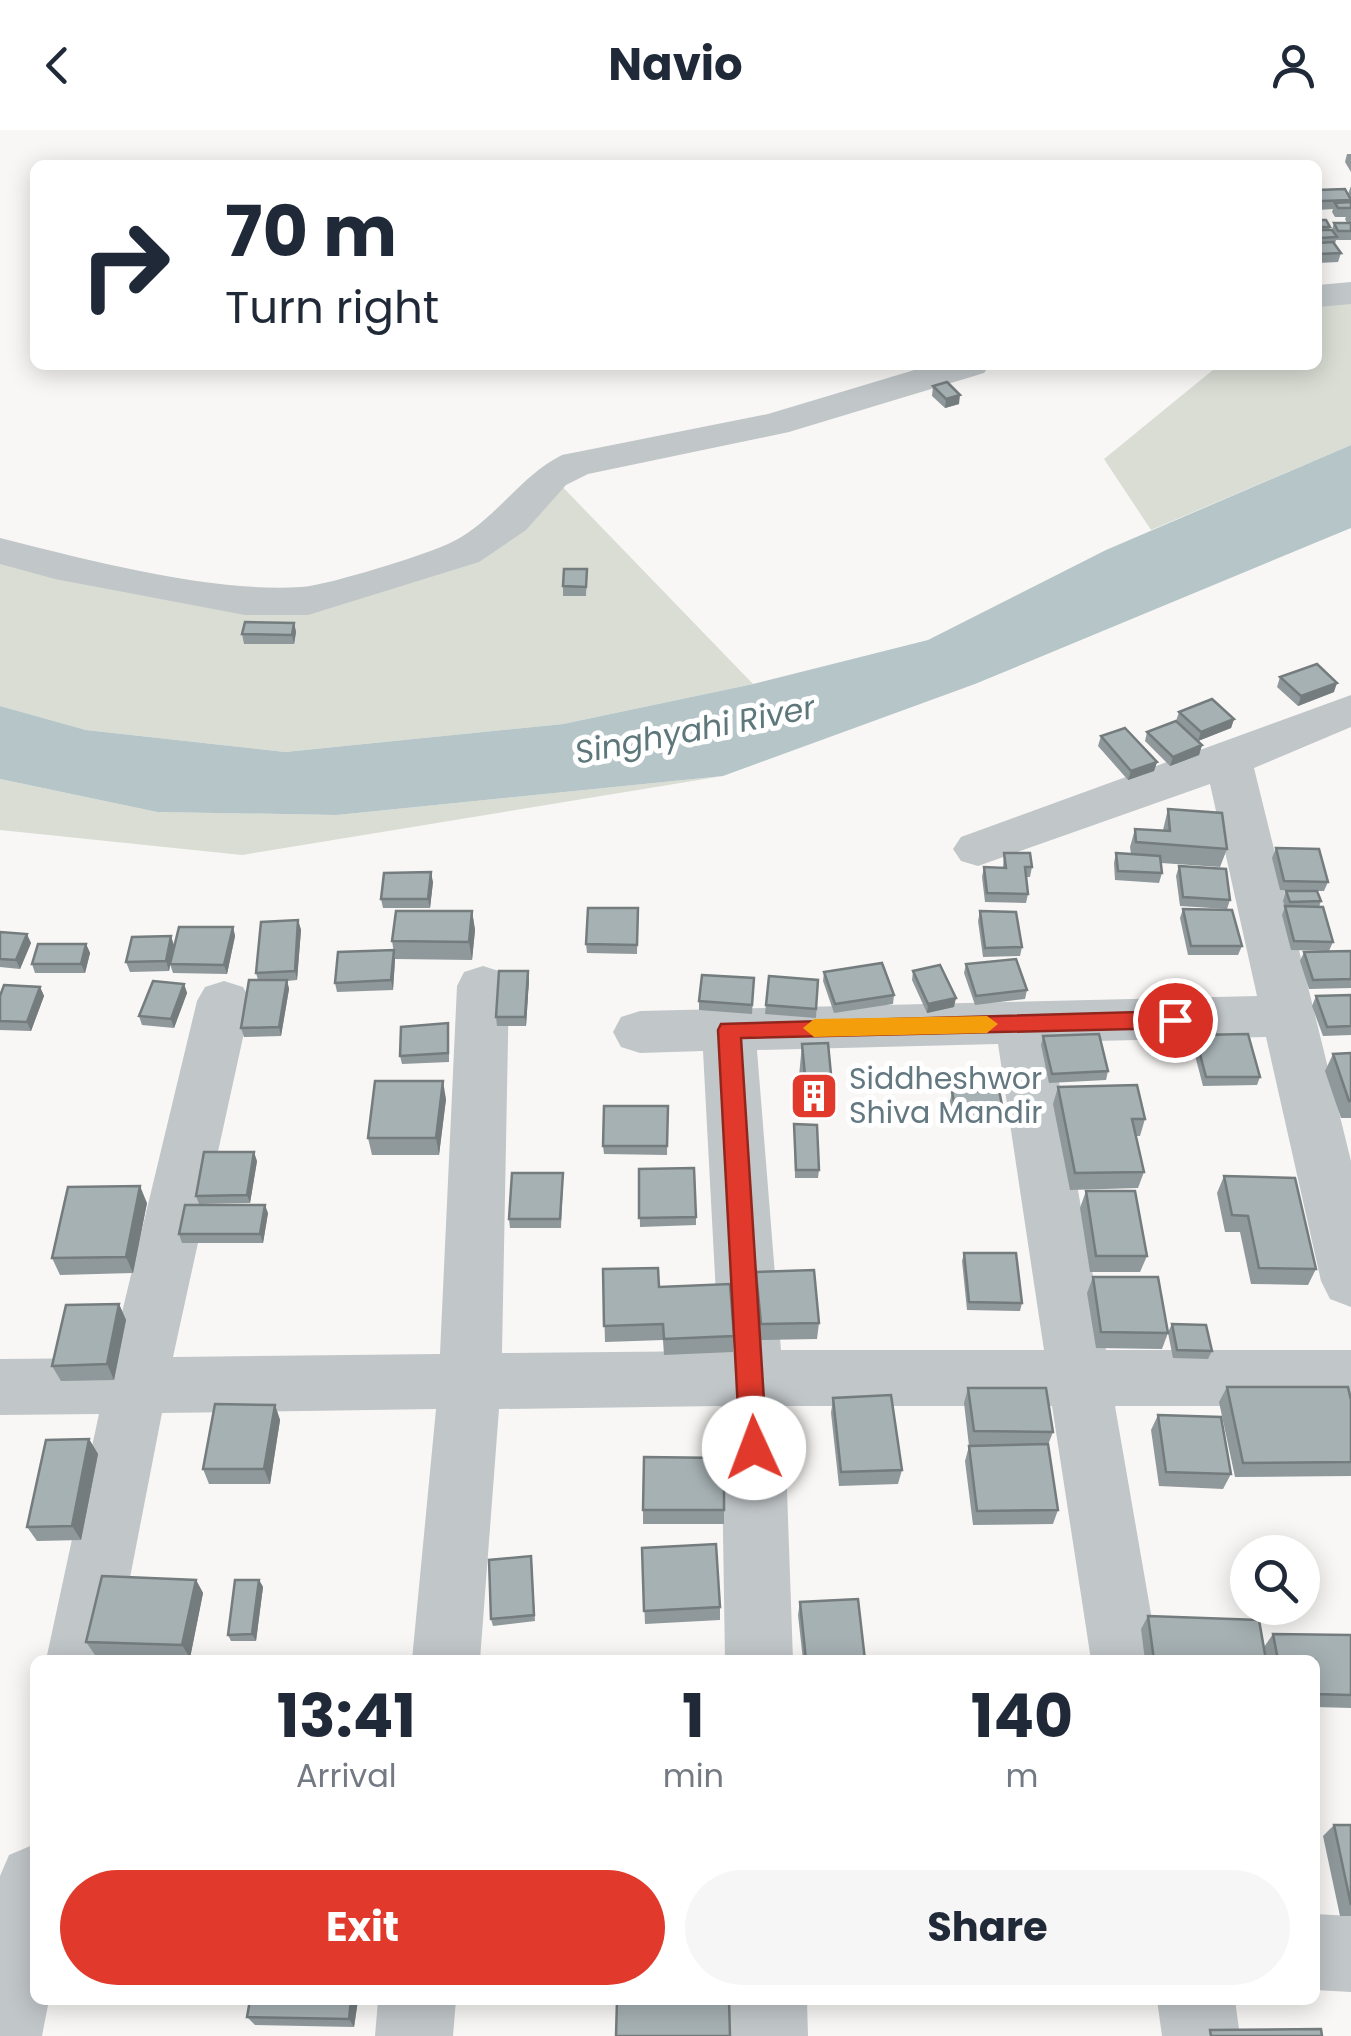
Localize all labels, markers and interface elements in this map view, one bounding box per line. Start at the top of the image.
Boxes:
text: Navio [608,33,743,96]
icon: back [30,38,85,93]
icon: person [1266,38,1321,93]
text: 70 m [225,182,397,281]
icon: right [60,200,190,330]
text: Turn right [225,276,439,339]
water label: Singhyahi River [571,684,820,775]
pin [1133,978,1218,1063]
icon: arrive [1148,993,1203,1048]
place label: Siddheshwor Shiva Mandir [849,1057,1042,1134]
building icon: Siddheshwor Shiva Mandir [788,1070,840,1122]
position arrow [702,1396,806,1500]
map controls [1230,1535,1320,1625]
button: search [1230,1535,1320,1625]
text: 13:41 [277,1674,416,1758]
text: 1 [682,1674,705,1758]
text: 140 [971,1674,1073,1758]
text: Arrival [296,1753,397,1798]
text: min [663,1753,724,1798]
text: m [1006,1753,1038,1798]
button: Exit [60,1870,665,1985]
button: Share [685,1870,1290,1985]

